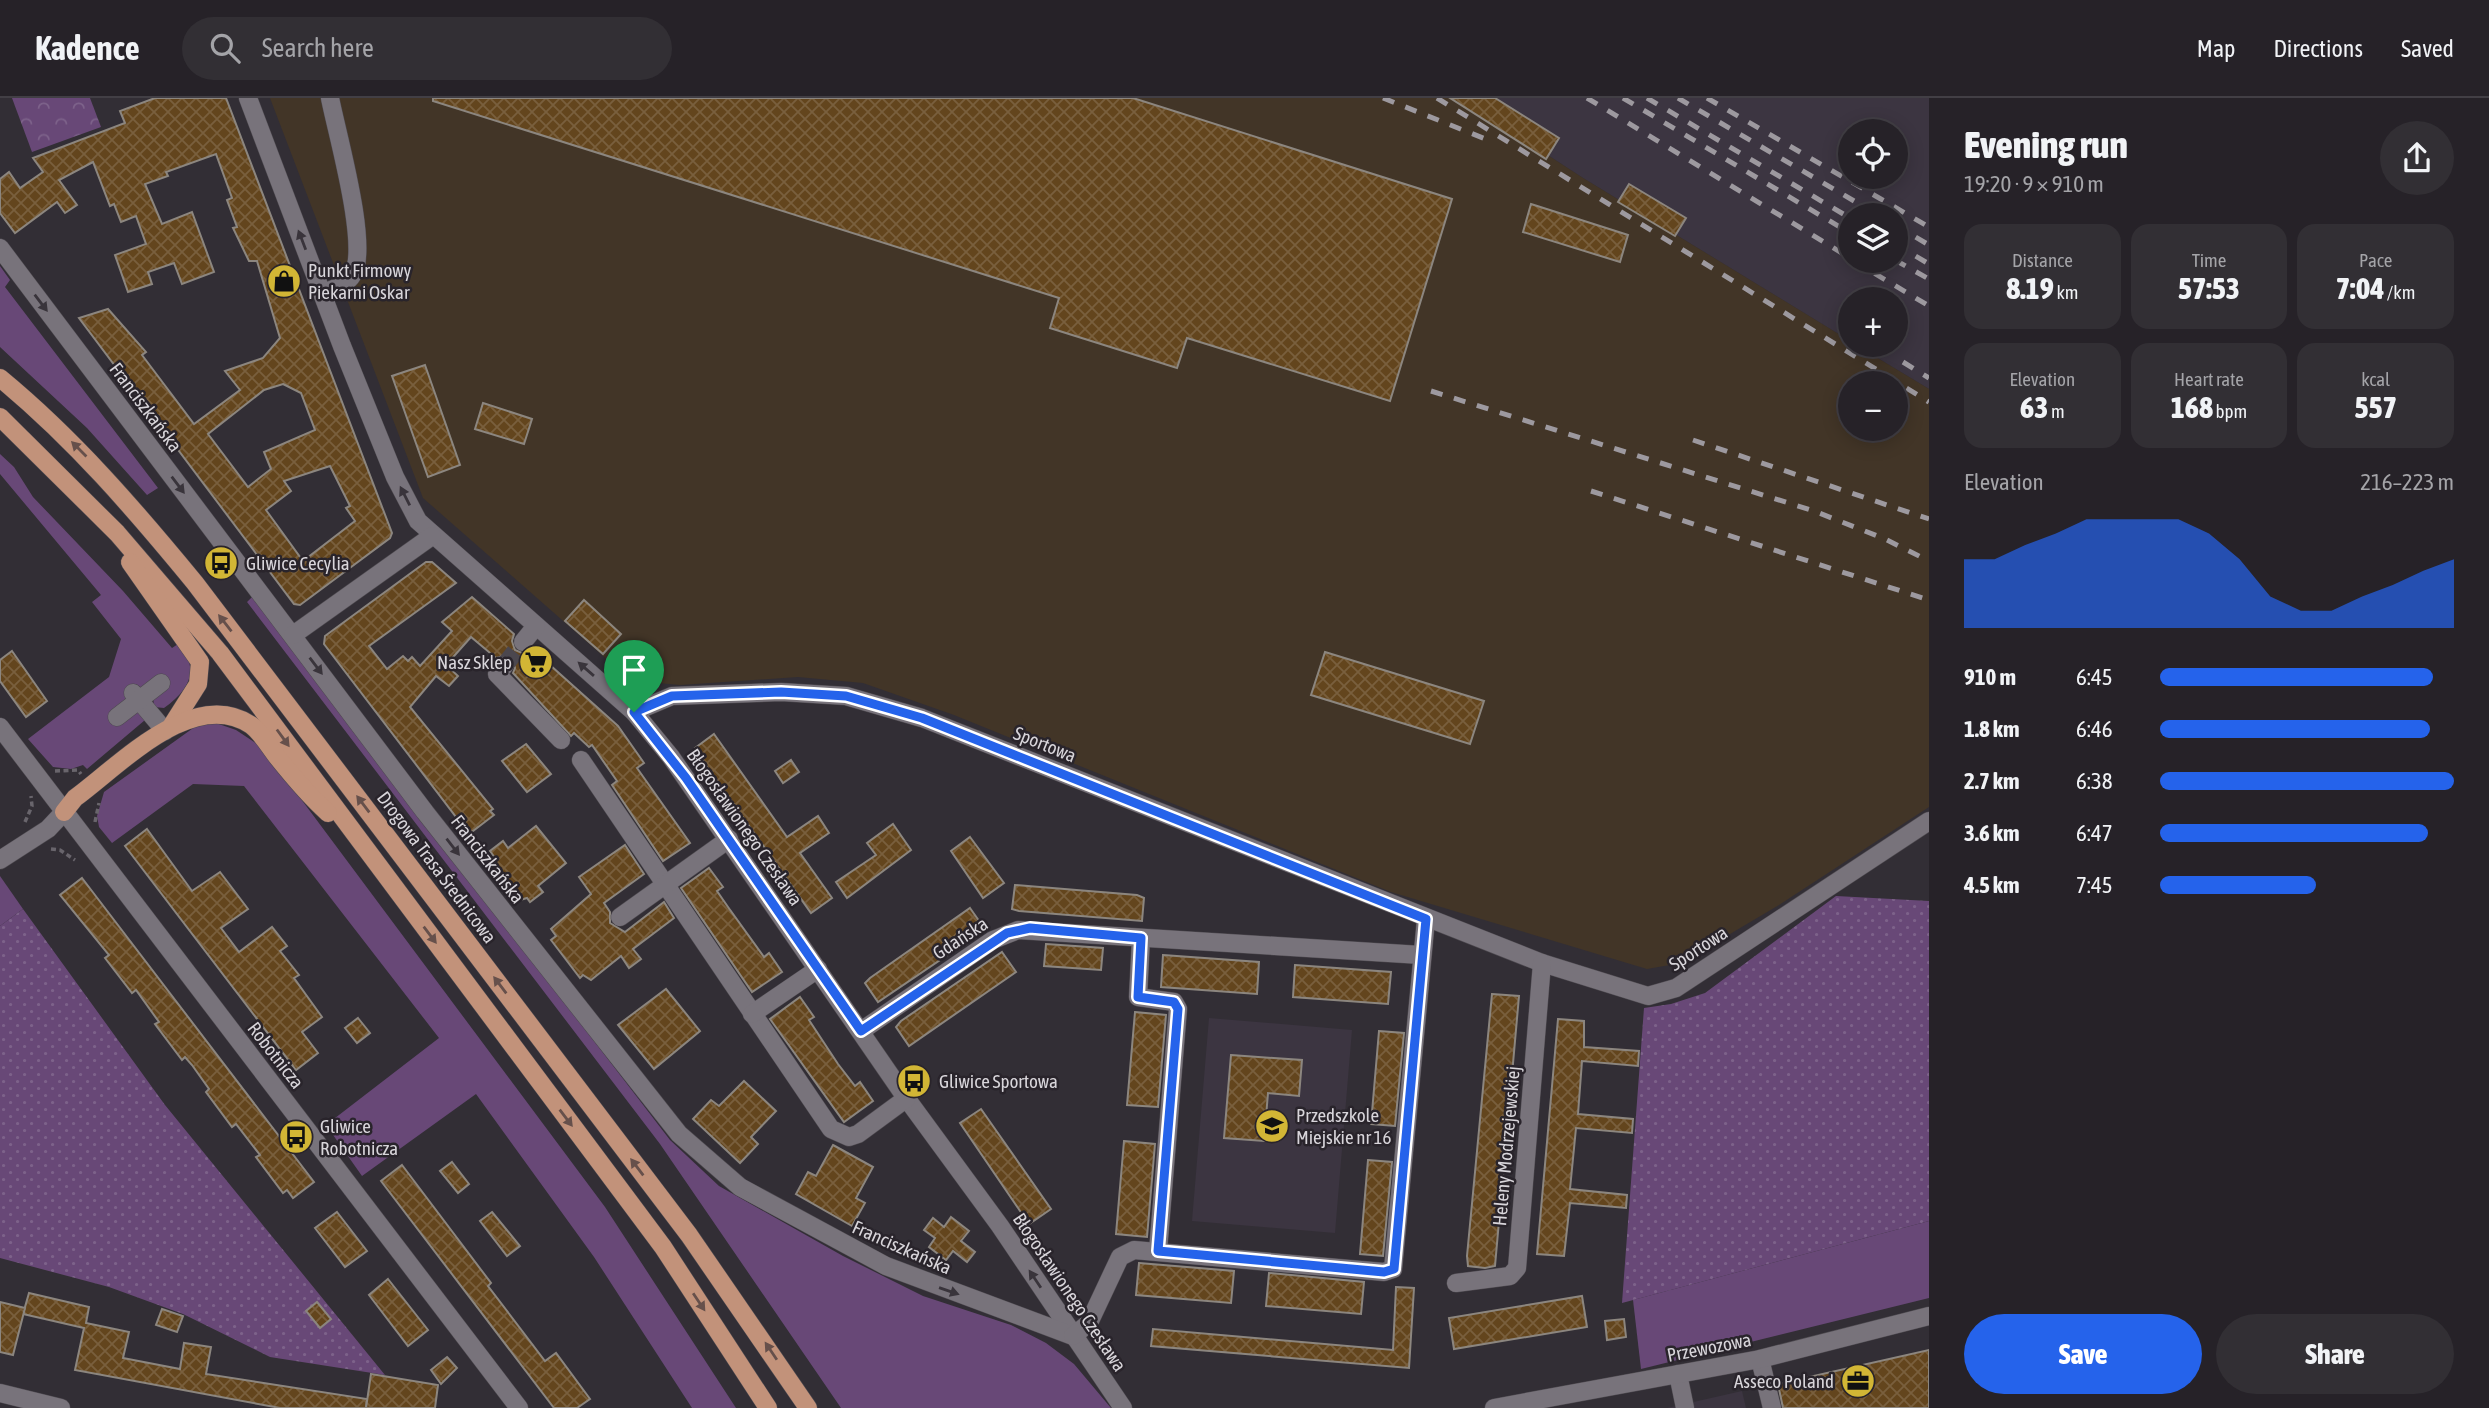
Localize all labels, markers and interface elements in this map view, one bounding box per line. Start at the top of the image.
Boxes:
search box [182,17,672,80]
text: Kadence [35,29,140,67]
icon: search [206,29,244,67]
text: Search here [262,33,374,63]
text: Map [2197,35,2235,62]
text: Directions [2273,35,2363,62]
text: Saved [2401,35,2454,62]
map controls [1838,119,1908,441]
button: locate [1838,119,1908,189]
button: share [2380,121,2454,195]
text: Evening run [1964,123,2128,166]
text: 19:20 · 9 × 910 m [1964,171,2104,197]
button: layers [1838,203,1908,273]
one-way arrow [296,229,307,250]
text: Distance [2012,249,2073,271]
text: Time [2192,249,2226,271]
text: Pace [2359,249,2392,271]
place label: Punkt Firmowy Piekarni Oskar [308,259,412,303]
shop icon: Punkt Firmowy Piekarni Oskar [265,262,303,300]
text: 8.19 [2006,271,2054,305]
text: 57:53 [2178,271,2240,305]
text: 7:04 [2336,271,2384,305]
text: km [2054,281,2078,303]
text: /km [2384,281,2415,303]
button: + [1838,287,1908,357]
one-way arrow [34,294,48,312]
street label: Franciszkańska [105,358,187,456]
text: Elevation [2009,368,2075,390]
text: Heart rate [2174,368,2244,390]
text: kcal [2361,368,2390,390]
button: − [1838,371,1908,441]
text: 63 [2020,390,2048,424]
text: 168 [2171,390,2213,424]
text: 557 [2355,390,2397,424]
text: m [2048,400,2065,422]
text: bpm [2213,400,2247,422]
one-way arrow [71,441,87,458]
text: Elevation [1964,469,2044,495]
text: 216–223 m [2360,469,2454,495]
one-way arrow [170,475,185,493]
one-way arrow [399,486,411,506]
bus stop icon: Gliwice Cecylia [202,544,240,582]
place label: Gliwice Cecylia [246,552,350,574]
one-way arrow [218,614,233,632]
pin [604,640,664,712]
supermarket icon: Nasz Sklep [517,643,555,681]
place label: Nasz Sklep [437,651,512,673]
icon: arrive [615,651,653,689]
one-way arrow [308,657,322,675]
one-way arrow [577,661,595,677]
text: 910 m [1964,664,2016,690]
text: 6:45 [2076,664,2113,690]
text: 1.8 km [1964,716,2020,742]
text: 6:46 [2076,716,2113,742]
street label: Sportowa [1011,722,1079,766]
one-way arrow [276,729,290,748]
street label: Błogosławionego Czesława [683,744,807,910]
text: 2.7 km [1964,768,2020,794]
text: 6:38 [2076,768,2113,794]
street label: Drogowa Trasa Średnicowa [373,787,501,947]
one-way arrow [356,795,370,813]
street label: Franciszkańska [447,811,529,907]
text: 3.6 km [1964,820,2020,846]
text: 6:47 [2076,820,2113,846]
one-way arrow [445,838,459,856]
text: 4.5 km [1964,872,2020,898]
text: 7:45 [2076,872,2113,898]
street label: Gdańska [928,912,992,964]
street label: Sportowa [1665,921,1731,975]
one-way arrow [422,926,437,944]
one-way arrow [494,976,508,994]
street label: Robotnicza [243,1017,309,1093]
bus stop icon: Gliwice Sportowa [895,1062,933,1100]
street label: Heleny Modrzejewskiej [1488,1065,1524,1227]
place label: Gliwice Sportowa [939,1070,1058,1092]
place label: Przedszkole Miejskie nr 16 [1296,1104,1392,1148]
school or university icon: Przedszkole Miejskie nr 16 [1253,1107,1291,1145]
one-way arrow [558,1108,573,1126]
place label: Gliwice Robotnicza [320,1115,398,1159]
bus stop icon: Gliwice Robotnicza [277,1118,315,1156]
one-way arrow [630,1158,645,1176]
street label: Błogosławionego Czesława [1009,1209,1131,1375]
street label: Franciszkańska [849,1215,955,1279]
one-way arrow [1029,1269,1042,1289]
one-way arrow [939,1286,960,1297]
one-way arrow [692,1293,706,1311]
button: Save [1964,1314,2202,1394]
button: Share [2216,1314,2454,1394]
street label: Przewozowa [1665,1328,1753,1366]
one-way arrow [765,1341,778,1360]
office icon: Asseco Poland [1839,1362,1877,1400]
place label: Asseco Poland [1734,1370,1834,1392]

